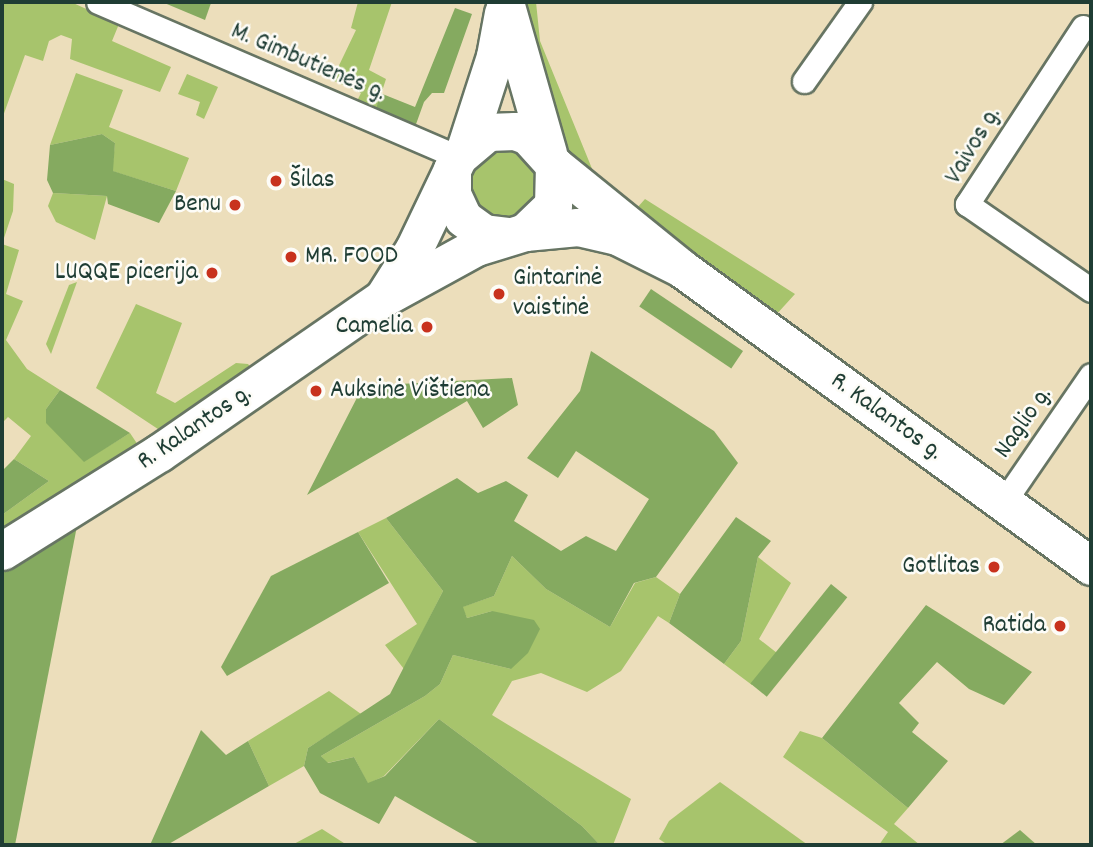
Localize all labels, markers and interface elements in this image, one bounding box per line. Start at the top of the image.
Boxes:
street label: M. Gimbutienės g. [226,16,390,110]
street label: Vaivos g. [939,102,1009,190]
place label: Šilas [290,165,335,197]
marker: Šilas [268,173,284,189]
place label: Benu [174,189,221,221]
marker: Benu [227,197,243,213]
place label: MR. FOOD [305,241,398,273]
marker: MR. FOOD [283,249,299,265]
place label: LUQQE picerija [55,257,198,289]
place label: Gintarinė vaistinė [513,263,602,324]
marker: LUQQE picerija [204,265,220,281]
marker: Gintarinė vaistinė [491,286,507,302]
place label: Camelia [336,311,413,343]
marker: Camelia [419,319,435,335]
street label: R. Kalantos g. [824,366,948,468]
place label: Auksinė Vištiena [330,375,489,407]
street label: R. Kalantos g. [132,378,258,478]
street label: Naglio g. [988,381,1060,465]
marker: Auksinė Vištiena [308,383,324,399]
place label: Gotlitas [902,551,980,583]
marker: Gotlitas [986,559,1002,575]
place label: Ratida [982,610,1046,642]
marker: Ratida [1052,618,1068,634]

